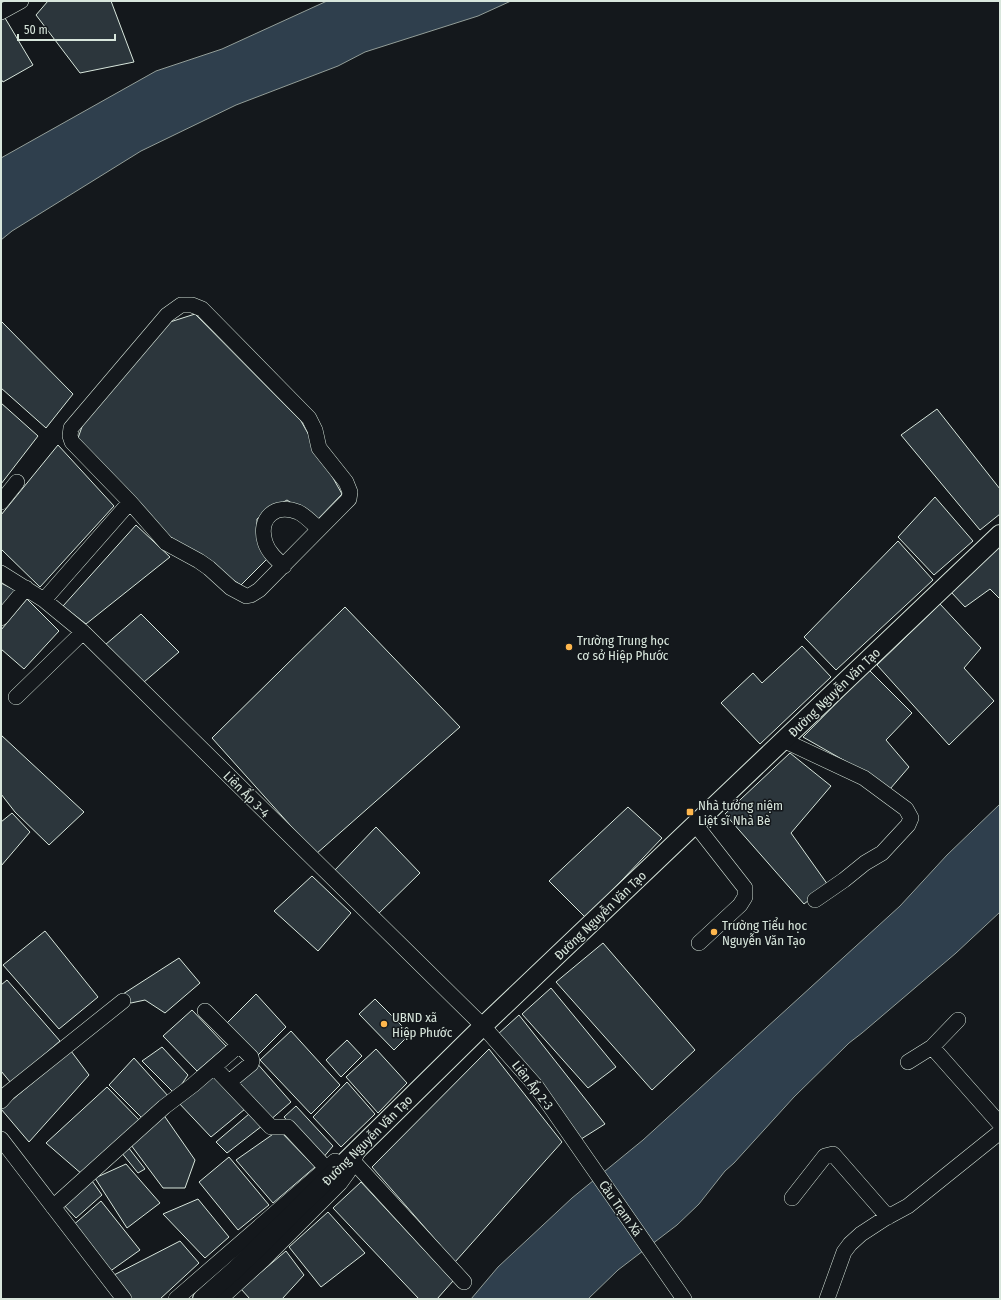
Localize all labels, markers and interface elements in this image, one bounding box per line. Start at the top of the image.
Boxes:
scale bar [18,16,115,42]
text: 50 m [24,23,48,37]
place label: Trường Trung học cơ sở Hiệp Phước [577,633,670,663]
marker: Trường Trung học cơ sở Hiệp Phước [564,642,574,652]
street label: Đường Nguyễn Văn Tạo [785,645,883,740]
street label: Liên Ấp 3-4 [220,767,274,821]
place label: Nhà tưởng niệm Liệt sĩ Nhà Bè [698,798,783,828]
marker: Nhà tưởng niệm Liệt sĩ Nhà Bè [685,807,695,817]
street label: Đường Nguyễn Văn Tạo [551,868,649,963]
place label: Trường Tiểu học Nguyễn Văn Tạo [722,917,807,948]
marker: Trường Tiểu học Nguyễn Văn Tạo [709,927,719,937]
place label: UBND xã Hiệp Phước [392,1010,453,1040]
marker: UBND xã Hiệp Phước [379,1019,389,1029]
street label: Liên Ấp 2-3 [509,1057,558,1113]
street label: Đường Nguyễn Văn Tạo [319,1092,416,1189]
street label: Cầu Trạm Xá [596,1178,645,1239]

